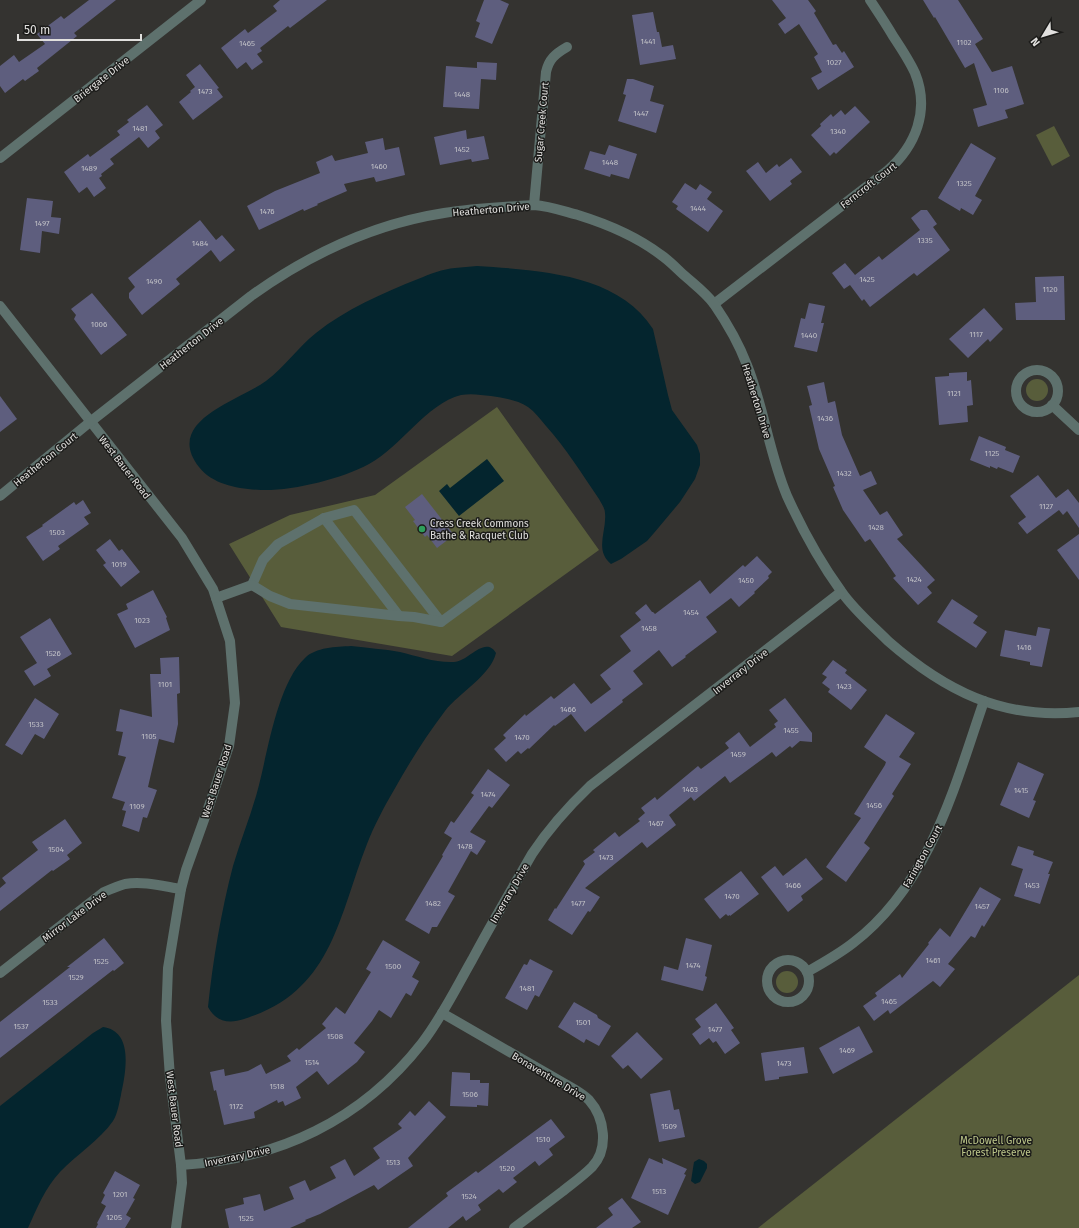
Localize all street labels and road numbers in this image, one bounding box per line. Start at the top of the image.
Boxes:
street label: Briergate Drive [71,54,132,105]
street label: Sugar Creek Court [533,81,552,163]
street label: Ferncroft Court [838,160,899,211]
street label: Heatherton Drive [452,201,530,219]
street label: Heatherton Drive [157,315,226,372]
street label: Heatherton Drive [739,362,773,440]
street label: Heatherton Court [11,430,80,489]
street label: West Bauer Road [96,434,153,502]
street label: Inverrary Drive [711,647,771,697]
street label: West Bauer Road [199,743,235,820]
street label: Farington Court [901,823,945,890]
street label: Inverrary Drive [488,862,532,925]
street label: Mirror Lake Drive [40,889,109,945]
street label: Bonaventure Drive [509,1050,587,1104]
street label: West Bauer Road [163,1070,185,1148]
street label: Inverrary Drive [203,1144,271,1170]

